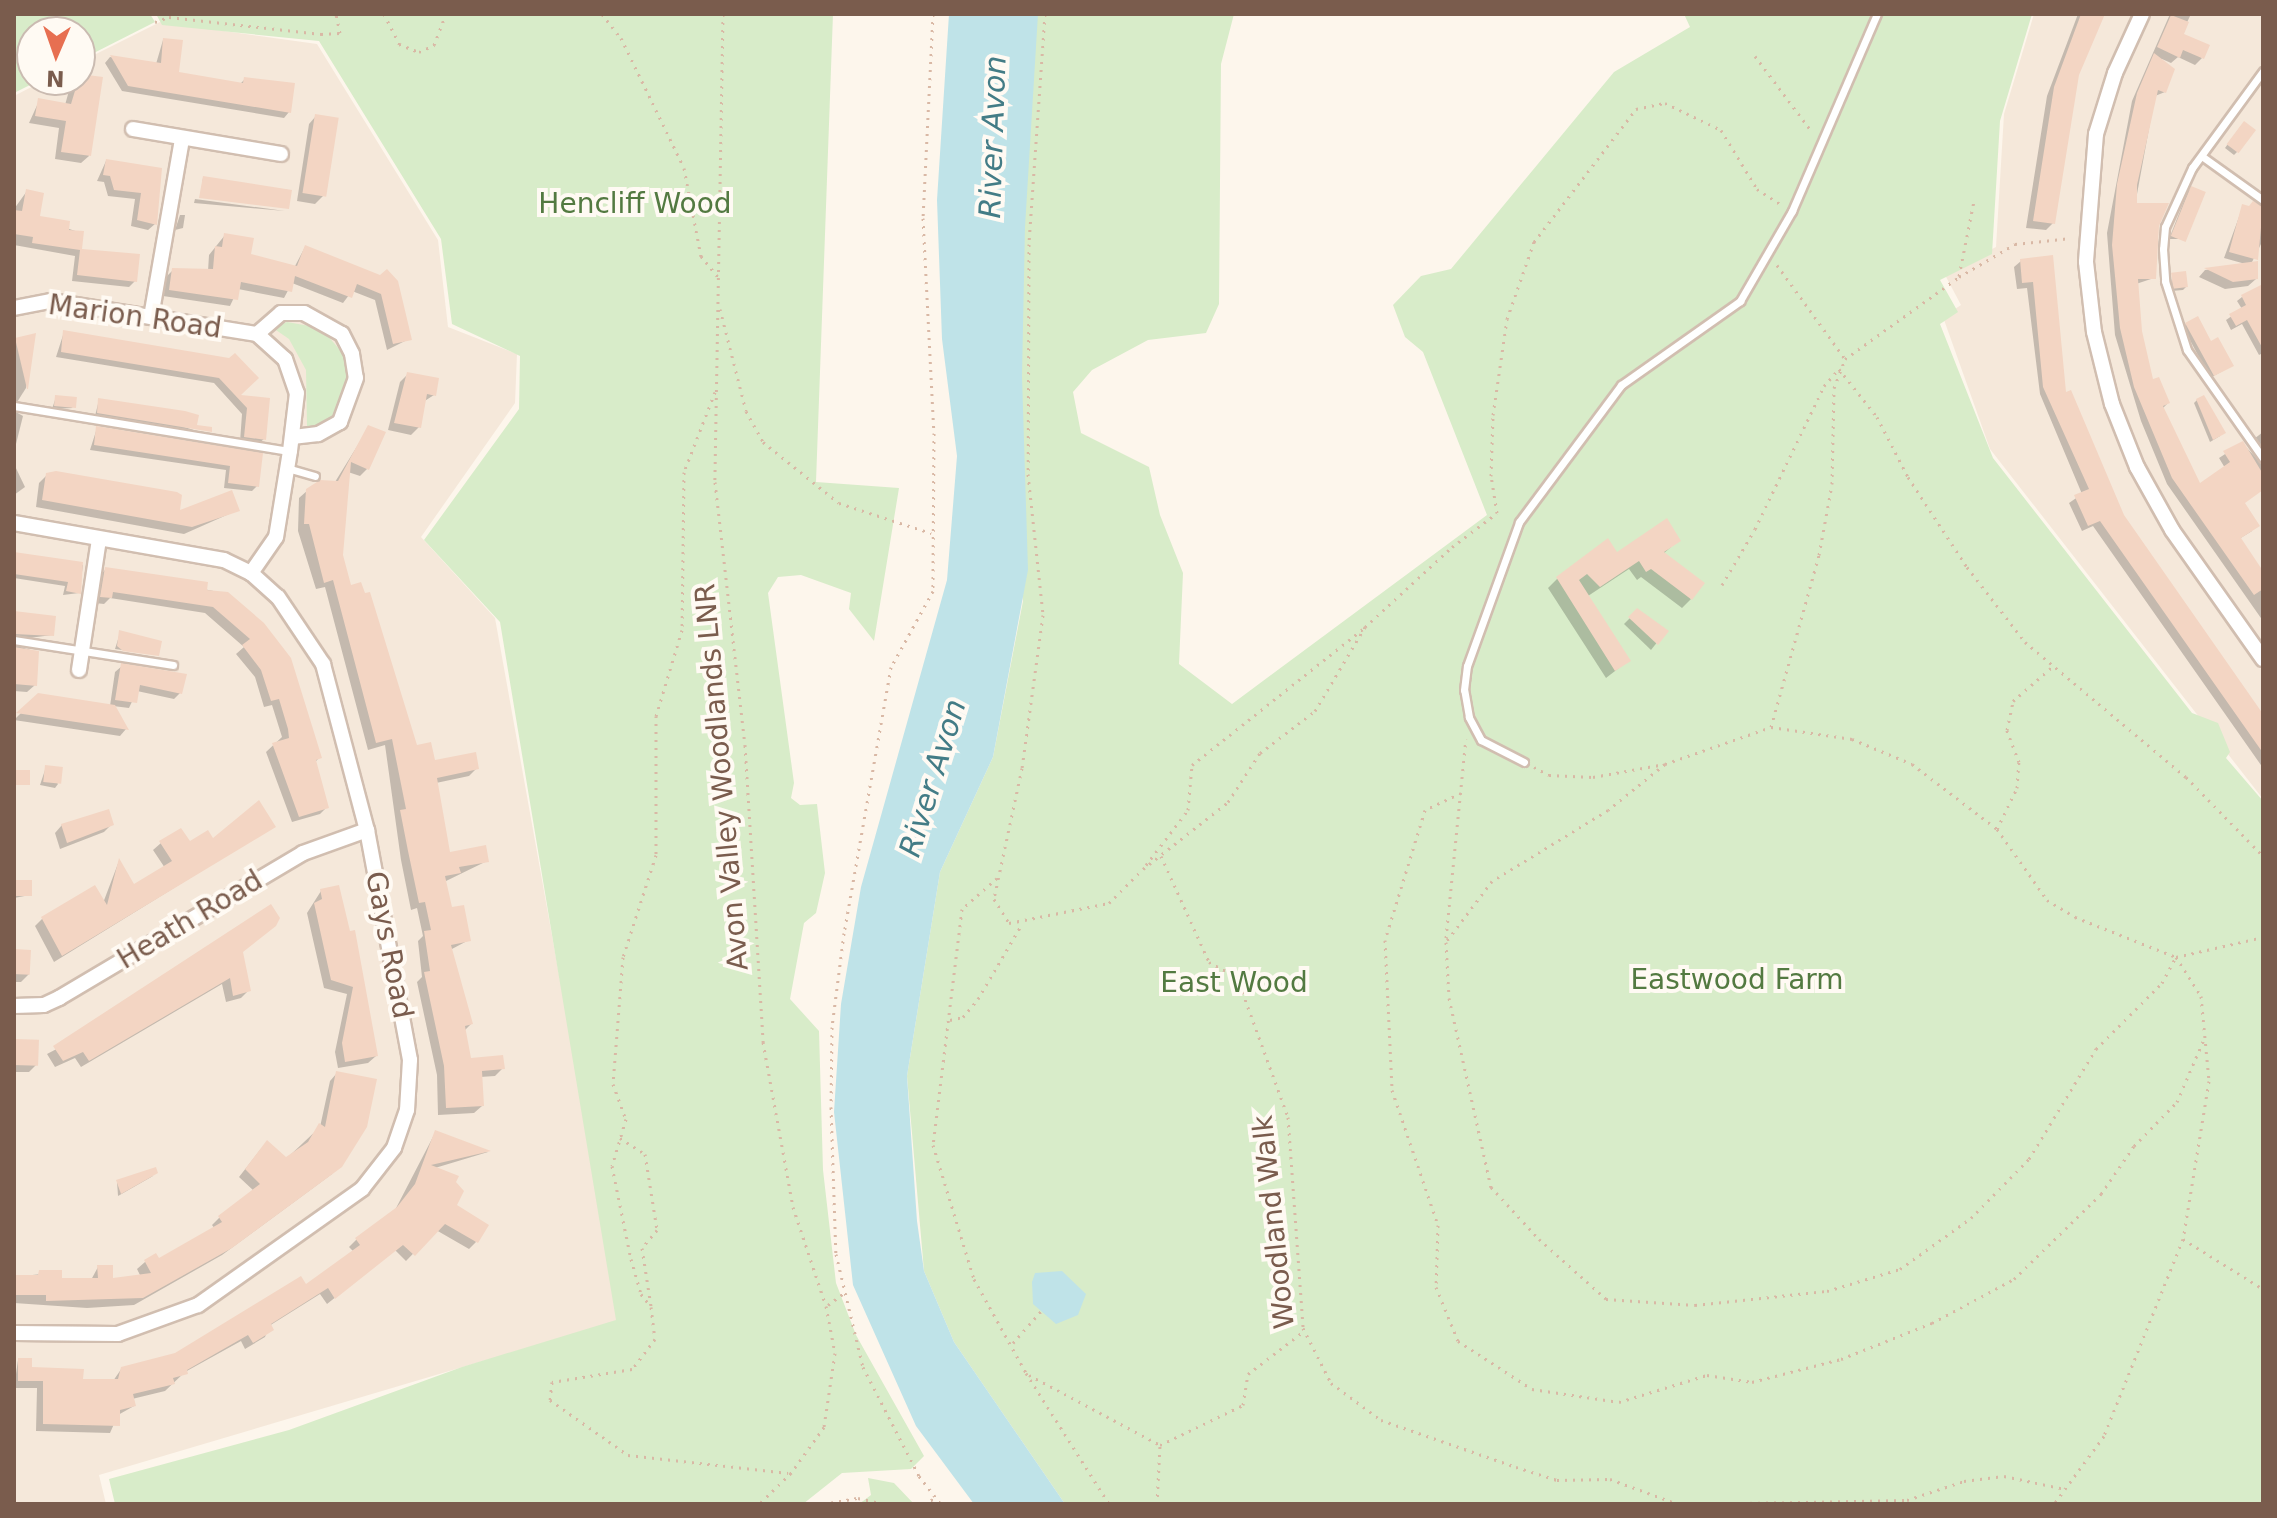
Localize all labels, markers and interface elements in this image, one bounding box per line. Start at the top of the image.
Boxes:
north arrow [16,16,96,96]
water label: River Avon [972,55,1014,219]
text: N [46,66,65,91]
park label: Hencliff Wood [538,187,732,221]
street label: Marion Road [46,288,224,346]
street label: Avon Valley Woodlands LNR [688,582,756,972]
water label: River Avon [892,695,974,861]
street label: Heath Road [111,864,269,976]
street label: Gays Road [358,869,420,1021]
park label: Eastwood Farm [1630,963,1844,997]
park label: East Wood [1160,966,1308,1000]
street label: Woodland Walk [1246,1114,1302,1330]

